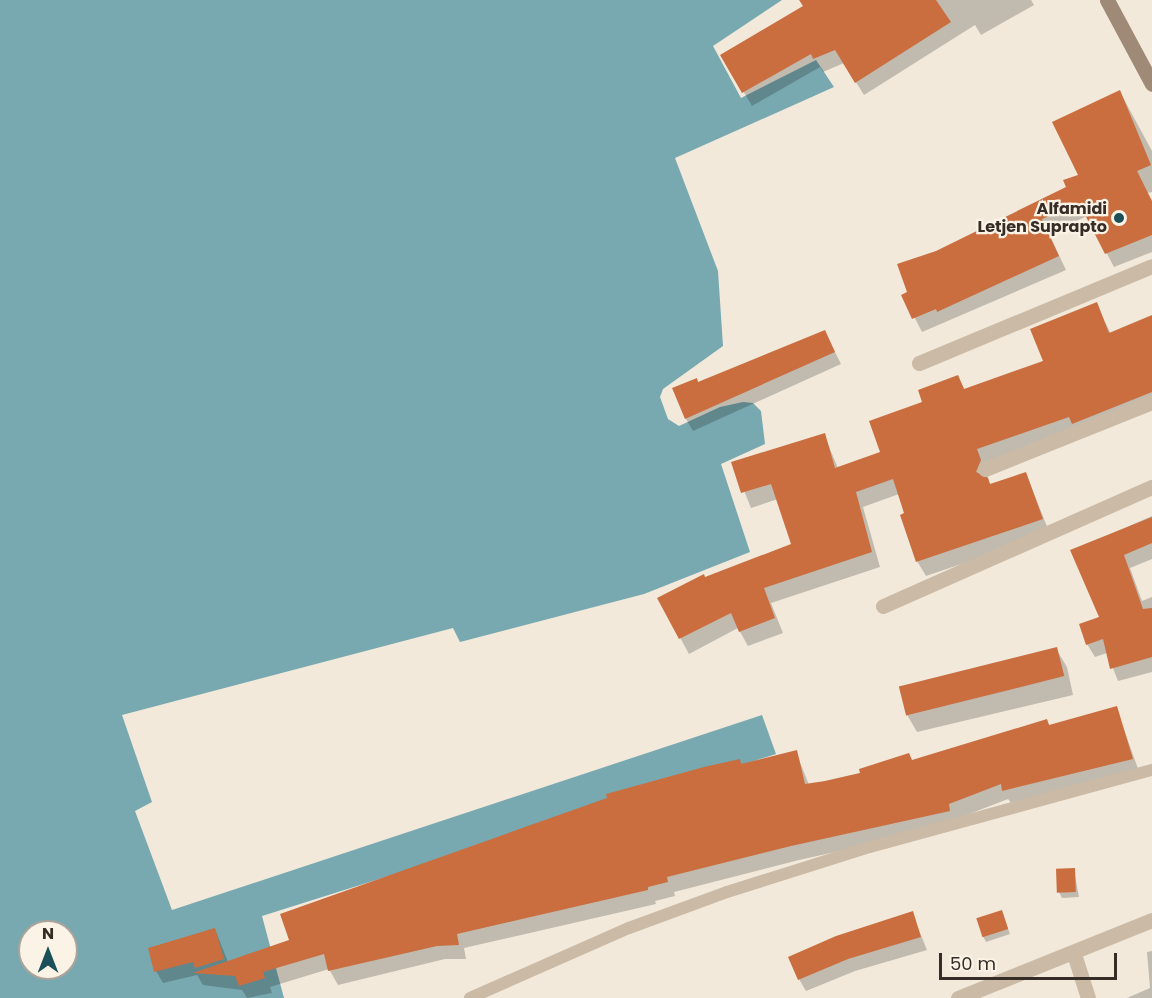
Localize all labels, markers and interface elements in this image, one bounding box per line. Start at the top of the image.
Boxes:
place label: Alfamidi Letjen Suprapto [978,199,1107,237]
marker: Alfamidi Letjen Suprapto [1112,211,1126,225]
north arrow [18,920,78,980]
text: N [42,922,54,945]
scale bar [942,941,1120,979]
text: 50 m [950,951,996,976]

